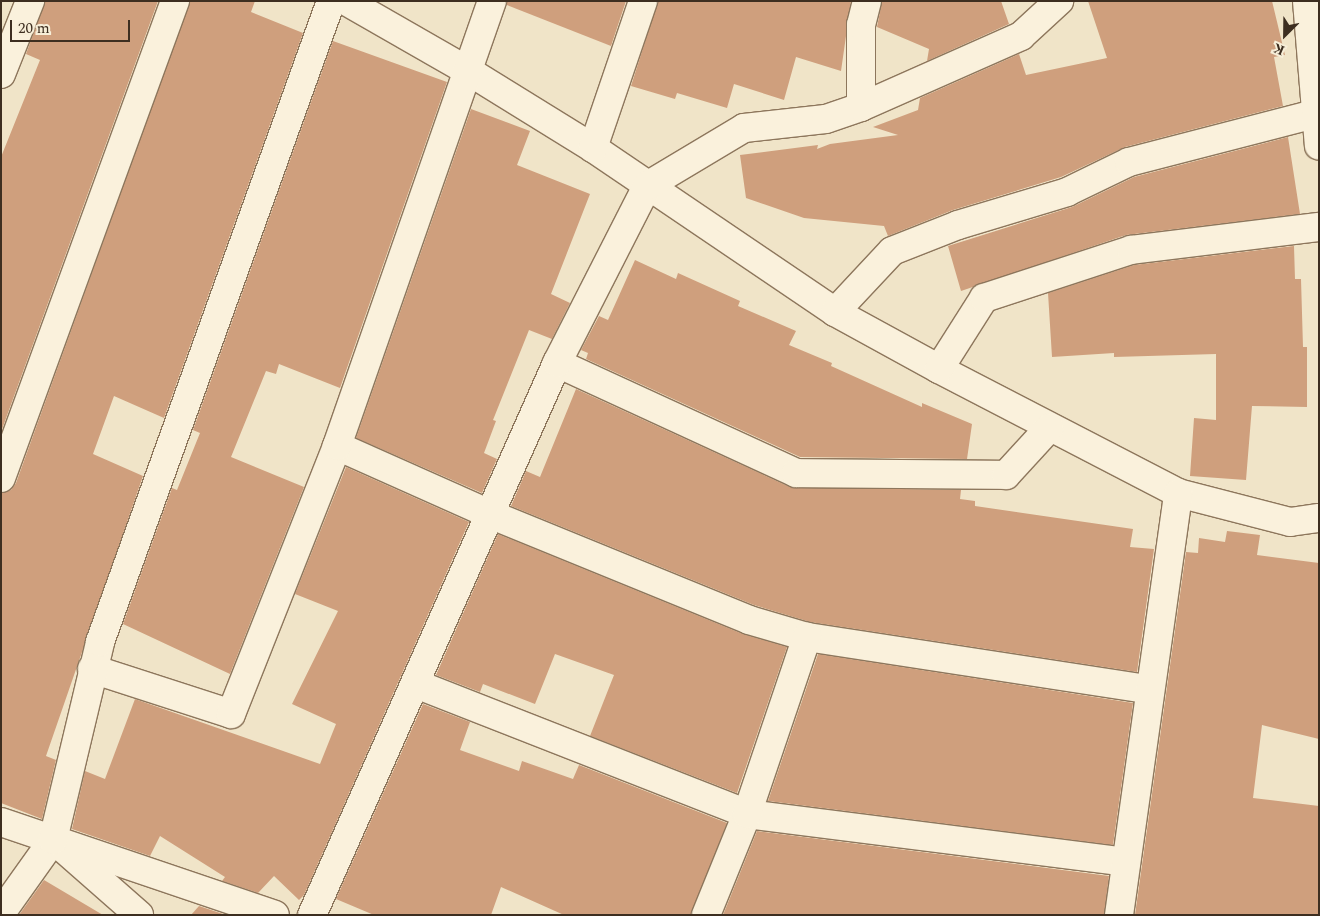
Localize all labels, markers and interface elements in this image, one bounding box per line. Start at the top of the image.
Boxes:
scale bar [12,10,132,42]
north arrow [1260,10,1310,60]
text: 20 m [18,17,50,40]
text: K [1270,37,1288,61]

